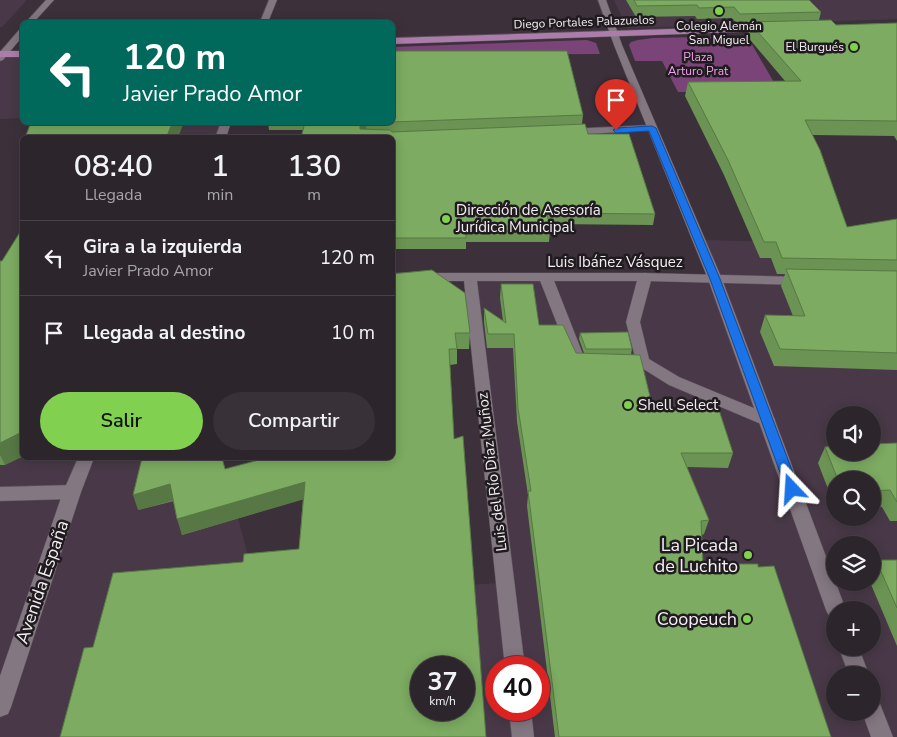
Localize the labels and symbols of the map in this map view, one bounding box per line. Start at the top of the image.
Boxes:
marker: Colegio Alemán San Miguel [713,5,725,17]
street label: Diego Portales Palazuelos [513,12,655,32]
place label: Colegio Alemán San Miguel [676,18,762,48]
place label: El Burgués [785,39,844,55]
marker: El Burgués [848,41,860,53]
park label: Plaza Arturo Prat [668,49,729,79]
pin [595,79,637,130]
place label: Dirección de Asesoría Jurídica Municipal [455,200,601,237]
marker: Dirección de Asesoría Jurídica Municipal [440,213,452,225]
street label: Luis Ibáñez Vásquez [547,252,683,272]
street label: Luis del Río Díaz Muñoz [472,391,512,553]
place label: Shell Select [638,395,719,415]
marker: Shell Select [622,399,634,411]
position arrow [765,462,817,514]
street label: Avenida España [10,517,74,647]
place label: La Picada de Luchito [655,533,738,578]
marker: La Picada de Luchito [742,549,754,561]
place label: Coopeuch [657,607,737,631]
marker: Coopeuch [741,613,753,625]
speed limit sign: 40 [485,656,550,721]

